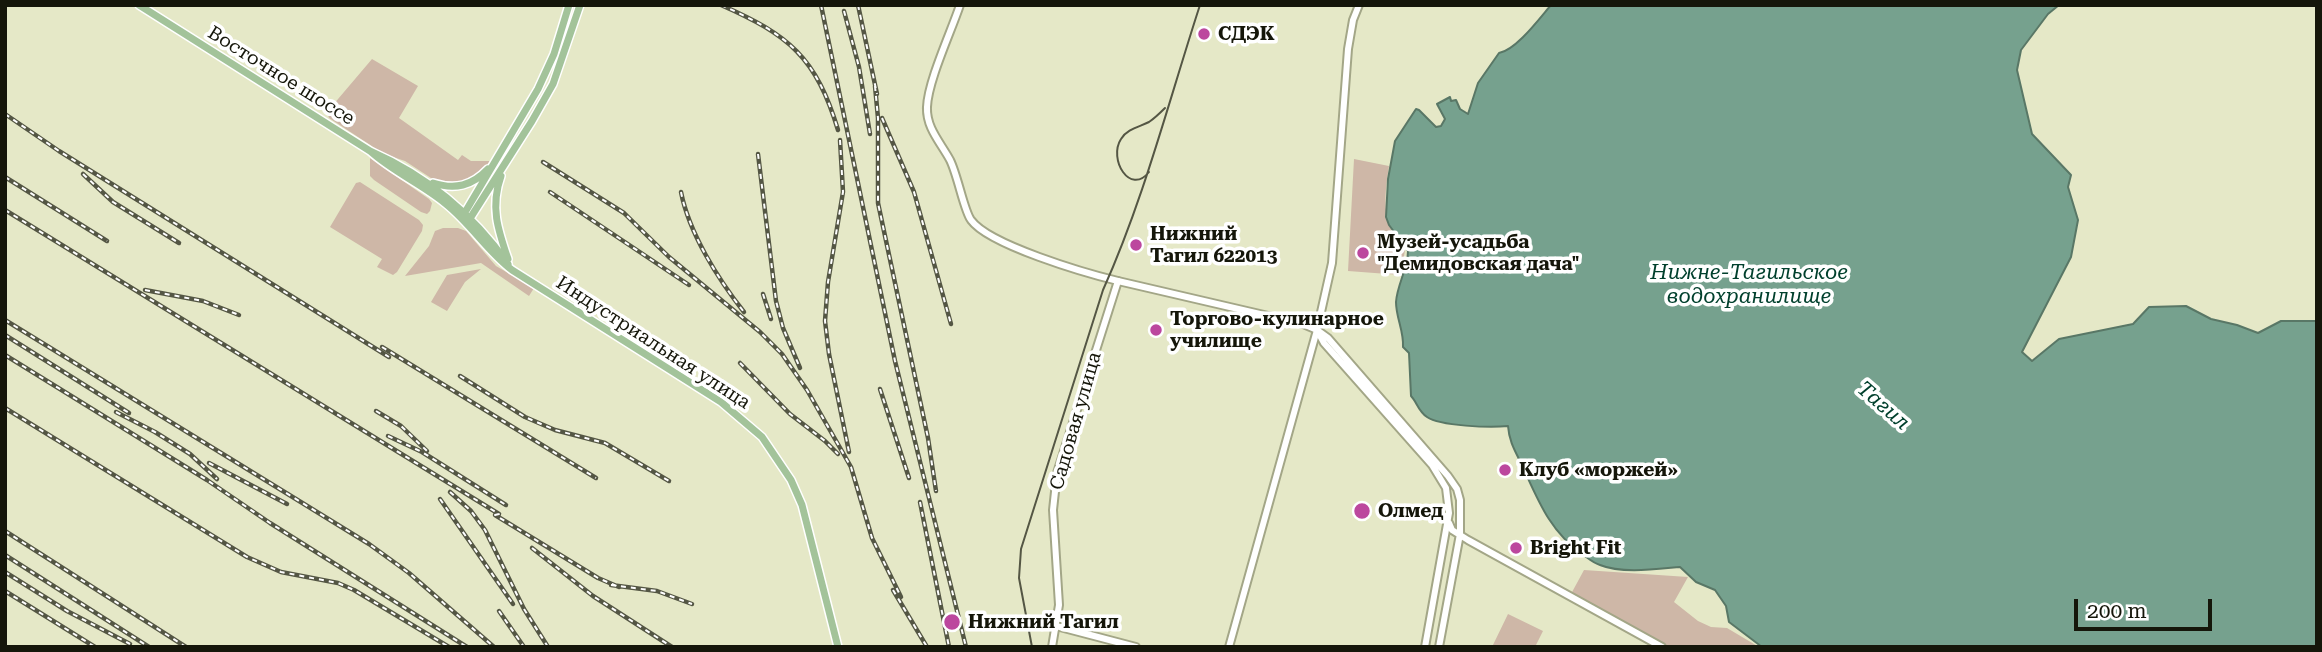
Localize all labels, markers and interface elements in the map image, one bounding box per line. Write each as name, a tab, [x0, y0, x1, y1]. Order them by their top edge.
street label: Восточное шоссе	[203, 22, 359, 130]
place label: СДЭК	[1218, 23, 1275, 45]
marker: СДЭК	[1196, 26, 1212, 42]
place label: Нижний Тагил 622013	[1150, 223, 1277, 267]
place label: Музей-усадьба "Демидовская дача"	[1377, 231, 1580, 275]
marker: Нижний Тагил 622013	[1128, 237, 1144, 253]
marker: Музей-усадьба "Демидовская дача"	[1355, 245, 1371, 261]
water label: Нижне-Тагильское водохранилище	[1650, 260, 1848, 310]
street label: Индустриальная улица	[552, 272, 754, 414]
place label: Торгово-кулинарное училище	[1170, 308, 1384, 352]
marker: Торгово-кулинарное училище	[1148, 322, 1164, 338]
street label: Садовая улица	[1045, 349, 1107, 493]
water label: Тагил	[1852, 376, 1914, 436]
place label: Клуб «моржей»	[1519, 459, 1678, 481]
marker: Клуб «моржей»	[1497, 462, 1513, 478]
place label: Олмед	[1378, 500, 1443, 522]
marker: Олмед	[1352, 501, 1372, 521]
place label: Bright Fit	[1530, 537, 1621, 559]
marker: Bright Fit	[1508, 540, 1524, 556]
scale bar	[2077, 586, 2215, 630]
text: 200 m	[2087, 599, 2147, 623]
place label: Нижний Тагил	[968, 611, 1119, 633]
marker: Нижний Тагил	[942, 612, 962, 632]

